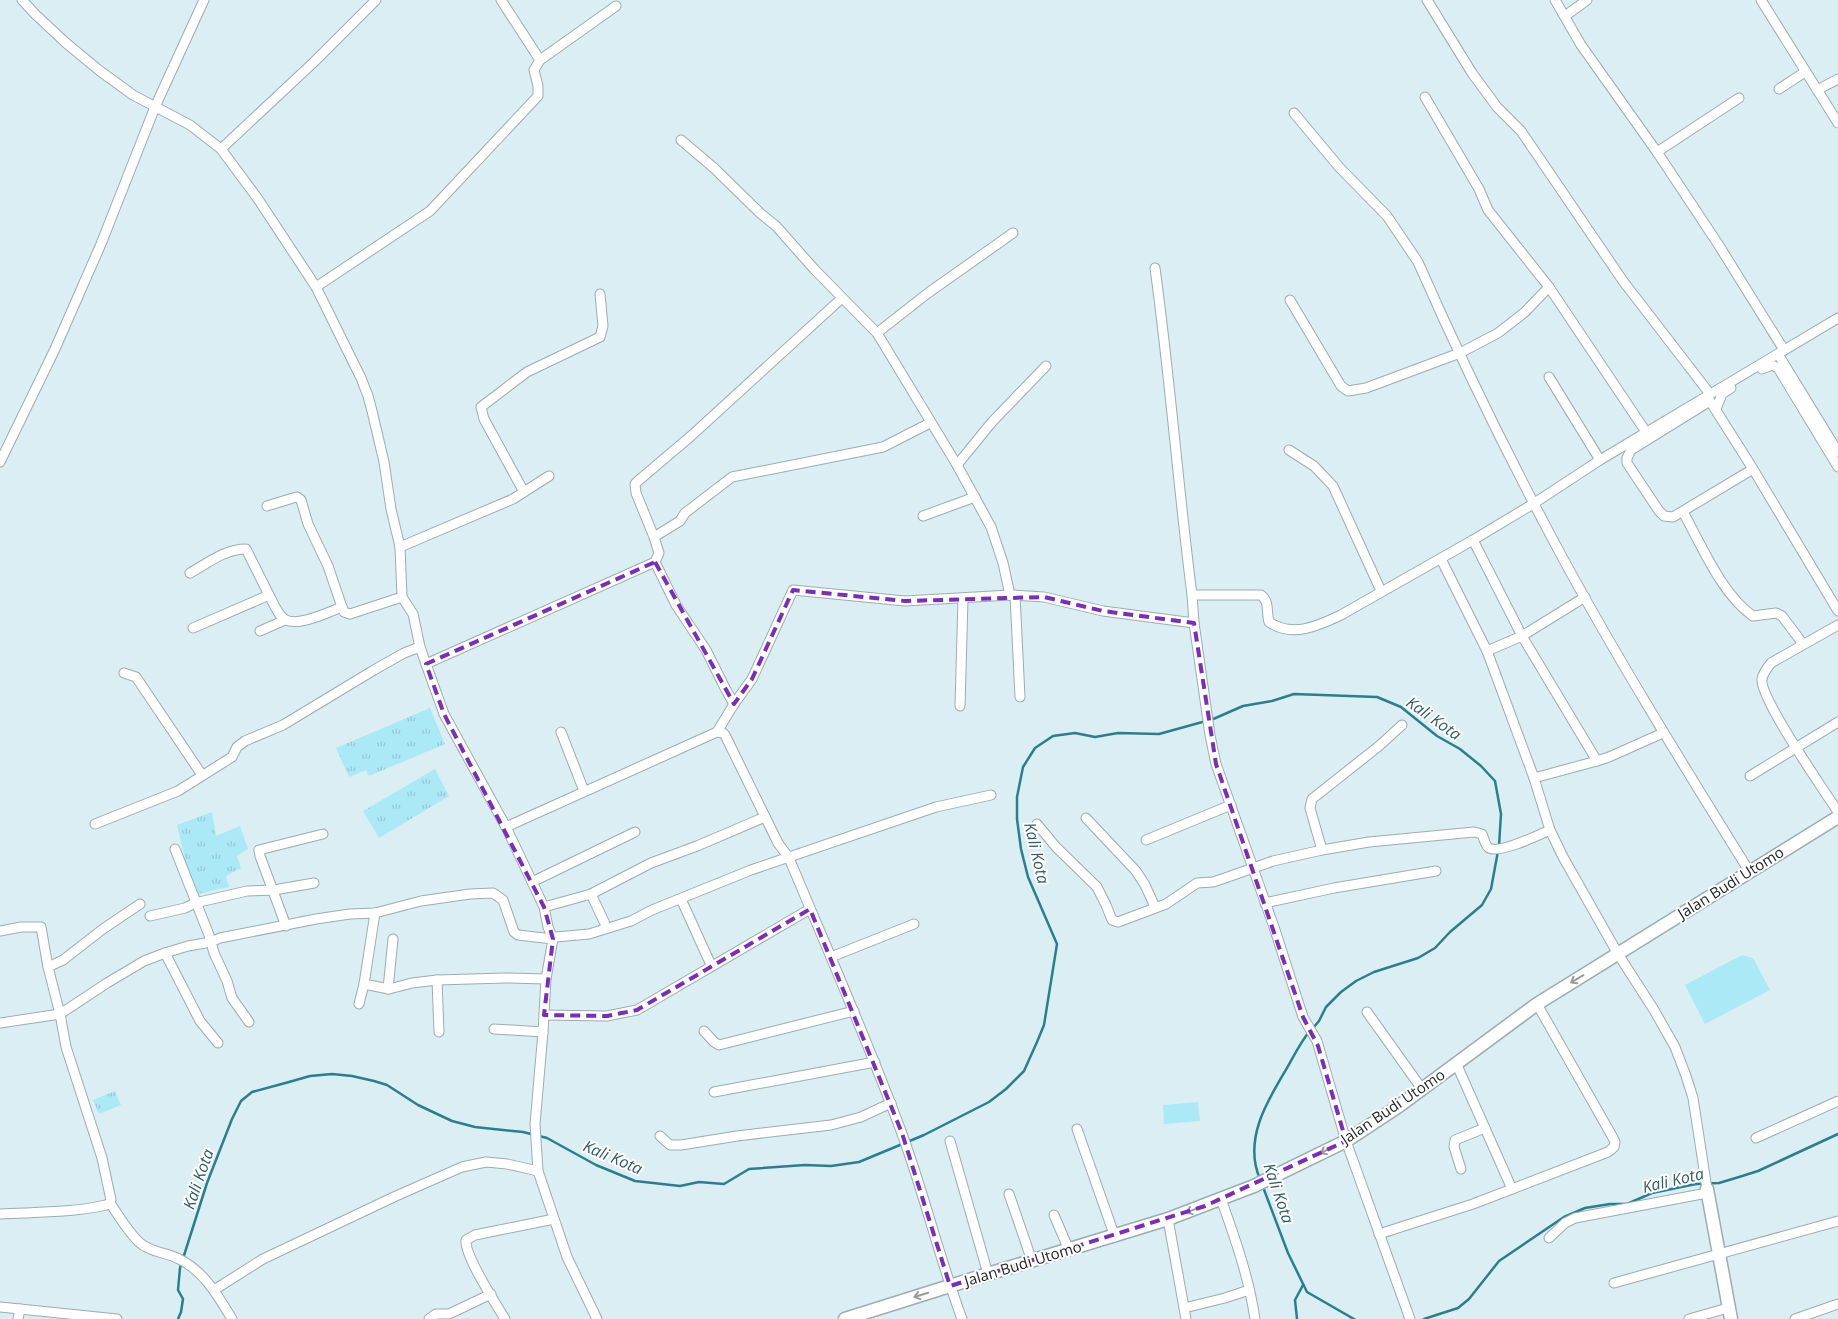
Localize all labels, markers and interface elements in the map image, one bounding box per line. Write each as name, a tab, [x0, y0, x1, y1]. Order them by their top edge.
water label: Kali Kota	[1402, 691, 1466, 745]
water label: Kali Kota	[1019, 820, 1055, 886]
street label: Jalan Budi Utomo	[1672, 841, 1787, 924]
one-way arrow	[1570, 974, 1584, 984]
street label: Jalan Budi Utomo	[1335, 1064, 1448, 1150]
water label: Kali Kota	[580, 1135, 646, 1179]
one-way arrow	[1320, 1145, 1335, 1155]
water label: Kali Kota	[177, 1146, 219, 1212]
water label: Kali Kota	[1258, 1160, 1300, 1226]
water label: Kali Kota	[1640, 1162, 1706, 1198]
one-way arrow	[1186, 1206, 1201, 1215]
street label: Jalan Budi Utomo	[960, 1236, 1084, 1291]
one-way arrow	[913, 1291, 929, 1301]

